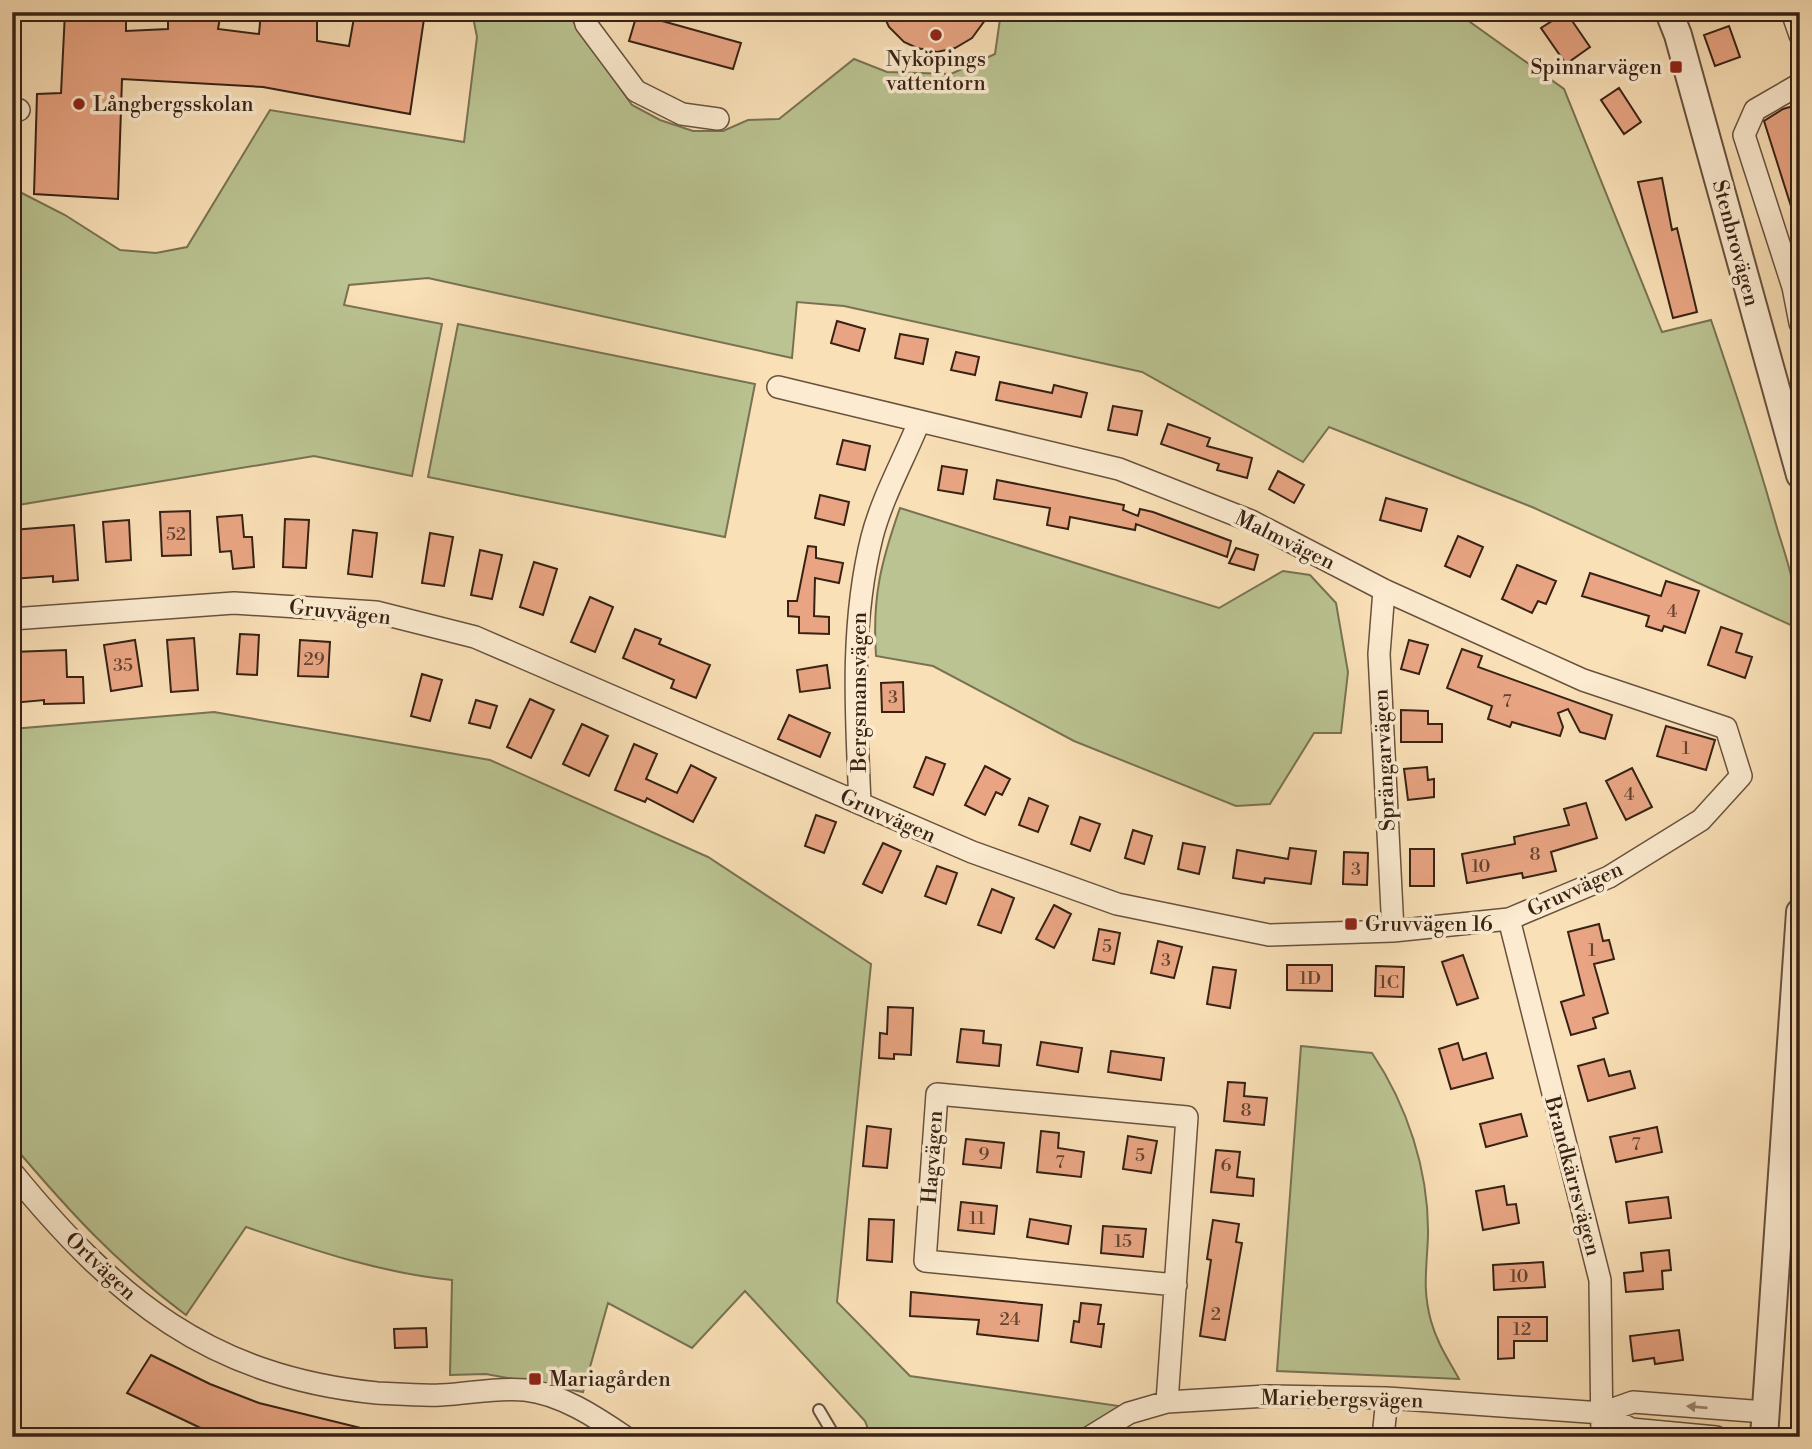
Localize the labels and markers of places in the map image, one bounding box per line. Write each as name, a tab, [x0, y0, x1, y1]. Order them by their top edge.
marker: Nyköpings vattentorn	[928, 27, 944, 43]
place label: Nyköpings vattentorn	[885, 47, 986, 97]
place label: Spinnarvägen	[1531, 55, 1662, 81]
marker: Spinnarvägen	[1668, 59, 1684, 75]
place label: Långbergsskolan	[93, 92, 254, 118]
marker: Långbergsskolan	[71, 96, 87, 112]
place label: Gruvvägen 16	[1365, 912, 1493, 938]
marker: Gruvvägen 16	[1343, 916, 1359, 932]
place label: Mariagården	[549, 1367, 671, 1393]
marker: Mariagården	[527, 1371, 543, 1387]

